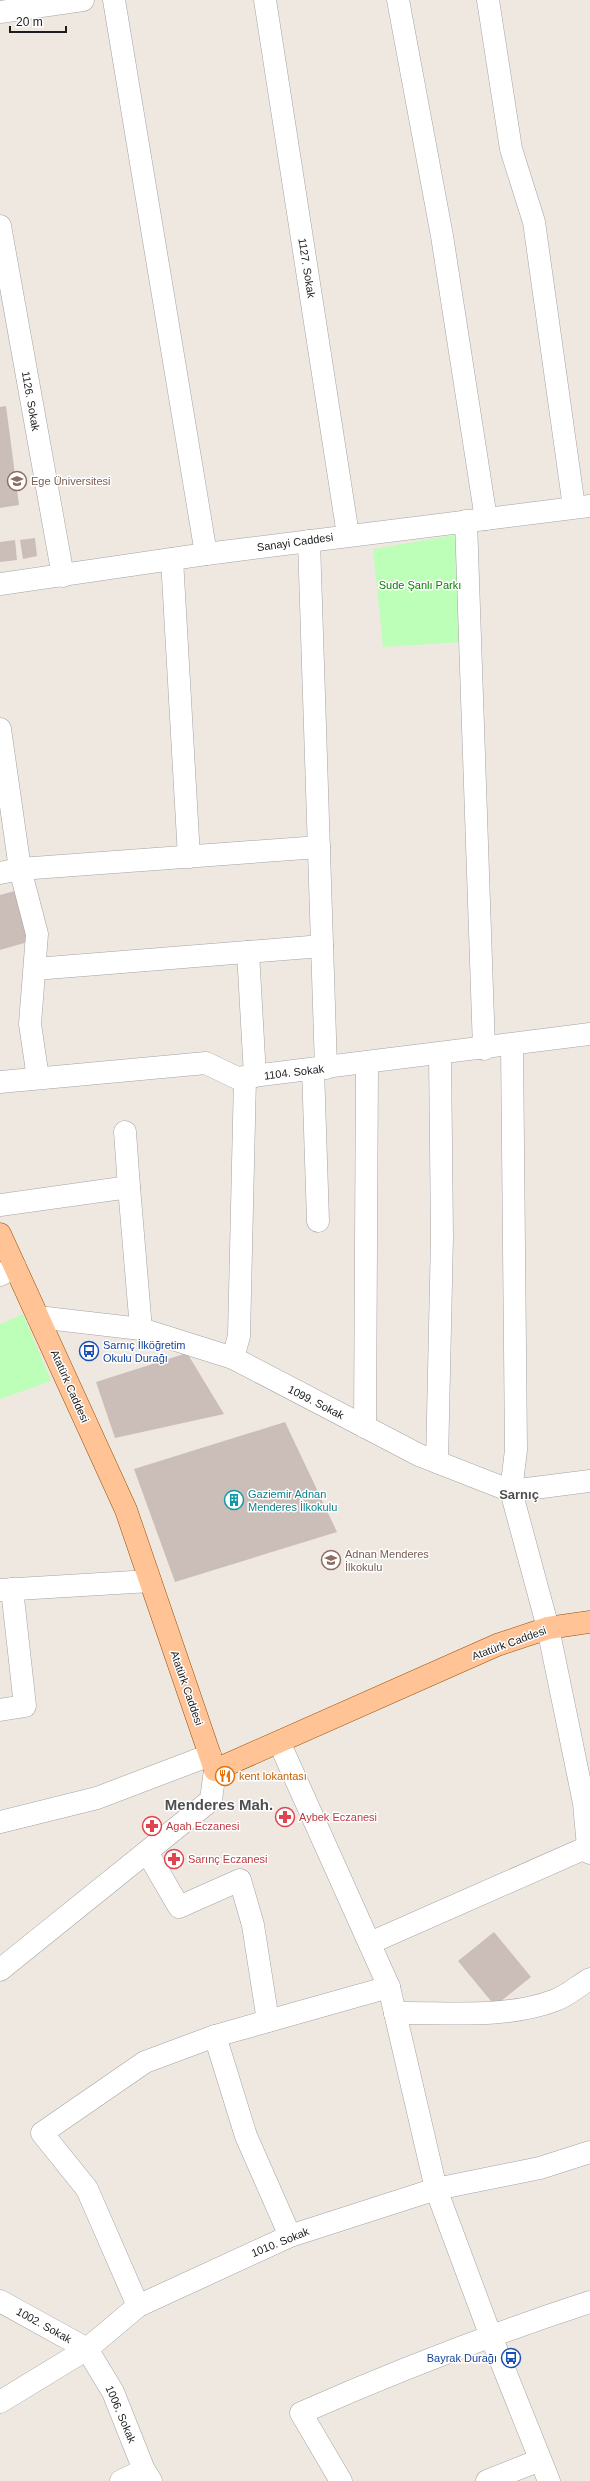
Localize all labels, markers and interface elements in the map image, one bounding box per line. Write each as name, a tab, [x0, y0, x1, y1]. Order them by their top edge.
scale bar	[10, 8, 66, 34]
text: 20 m	[16, 15, 43, 29]
street label: 1127. Sokak	[296, 237, 318, 299]
street label: 1126. Sokak	[20, 370, 42, 432]
school or university icon: Ege Üniversitesi	[6, 470, 28, 492]
place label: Ege Üniversitesi	[31, 475, 110, 487]
street label: Sanayi Caddesi	[256, 531, 334, 553]
park label: Sude Şanlı Parkı	[379, 579, 461, 591]
street label: 1104. Sokak	[263, 1062, 325, 1082]
place label: Sarnıç İlköğretim Okulu Durağı	[103, 1339, 186, 1364]
bus stop icon: Sarnıç İlköğretim Okulu Durağı	[78, 1340, 100, 1362]
street label: Atatürk Caddesi	[49, 1348, 91, 1424]
street label: 1099. Sokak	[286, 1383, 346, 1421]
district label: Sarnıç	[499, 1487, 539, 1502]
place label: Gaziemir Adnan Menderes İlkokulu	[248, 1488, 337, 1513]
building icon: Gaziemir Adnan Menderes İlkokulu	[223, 1489, 245, 1511]
place label: Adnan Menderes İlkokulu	[345, 1548, 429, 1573]
school or university icon: Adnan Menderes İlkokulu	[320, 1549, 342, 1571]
street label: Atatürk Caddesi	[470, 1624, 548, 1662]
street label: Atatürk Caddesi	[169, 1649, 205, 1727]
restaurant icon: kent lokantası	[214, 1765, 236, 1787]
place label: kent lokantası	[239, 1770, 307, 1782]
district label: Menderes Mah.	[165, 1796, 273, 1813]
pharmacy icon: Aybek Eczanesi	[274, 1806, 296, 1828]
place label: Aybek Eczanesi	[299, 1811, 377, 1823]
pharmacy icon: Agah Eczanesi	[141, 1815, 163, 1837]
place label: Agah Eczanesi	[166, 1820, 239, 1832]
pharmacy icon: Sarınç Eczanesi	[163, 1848, 185, 1870]
place label: Sarınç Eczanesi	[188, 1853, 267, 1865]
street label: 1010. Sokak	[249, 2225, 311, 2259]
street label: 1002. Sokak	[14, 2305, 74, 2345]
bus stop icon: Bayrak Durağı	[500, 2347, 522, 2369]
place label: Bayrak Durağı	[427, 2352, 497, 2364]
street label: 1006. Sokak	[104, 2384, 139, 2445]

